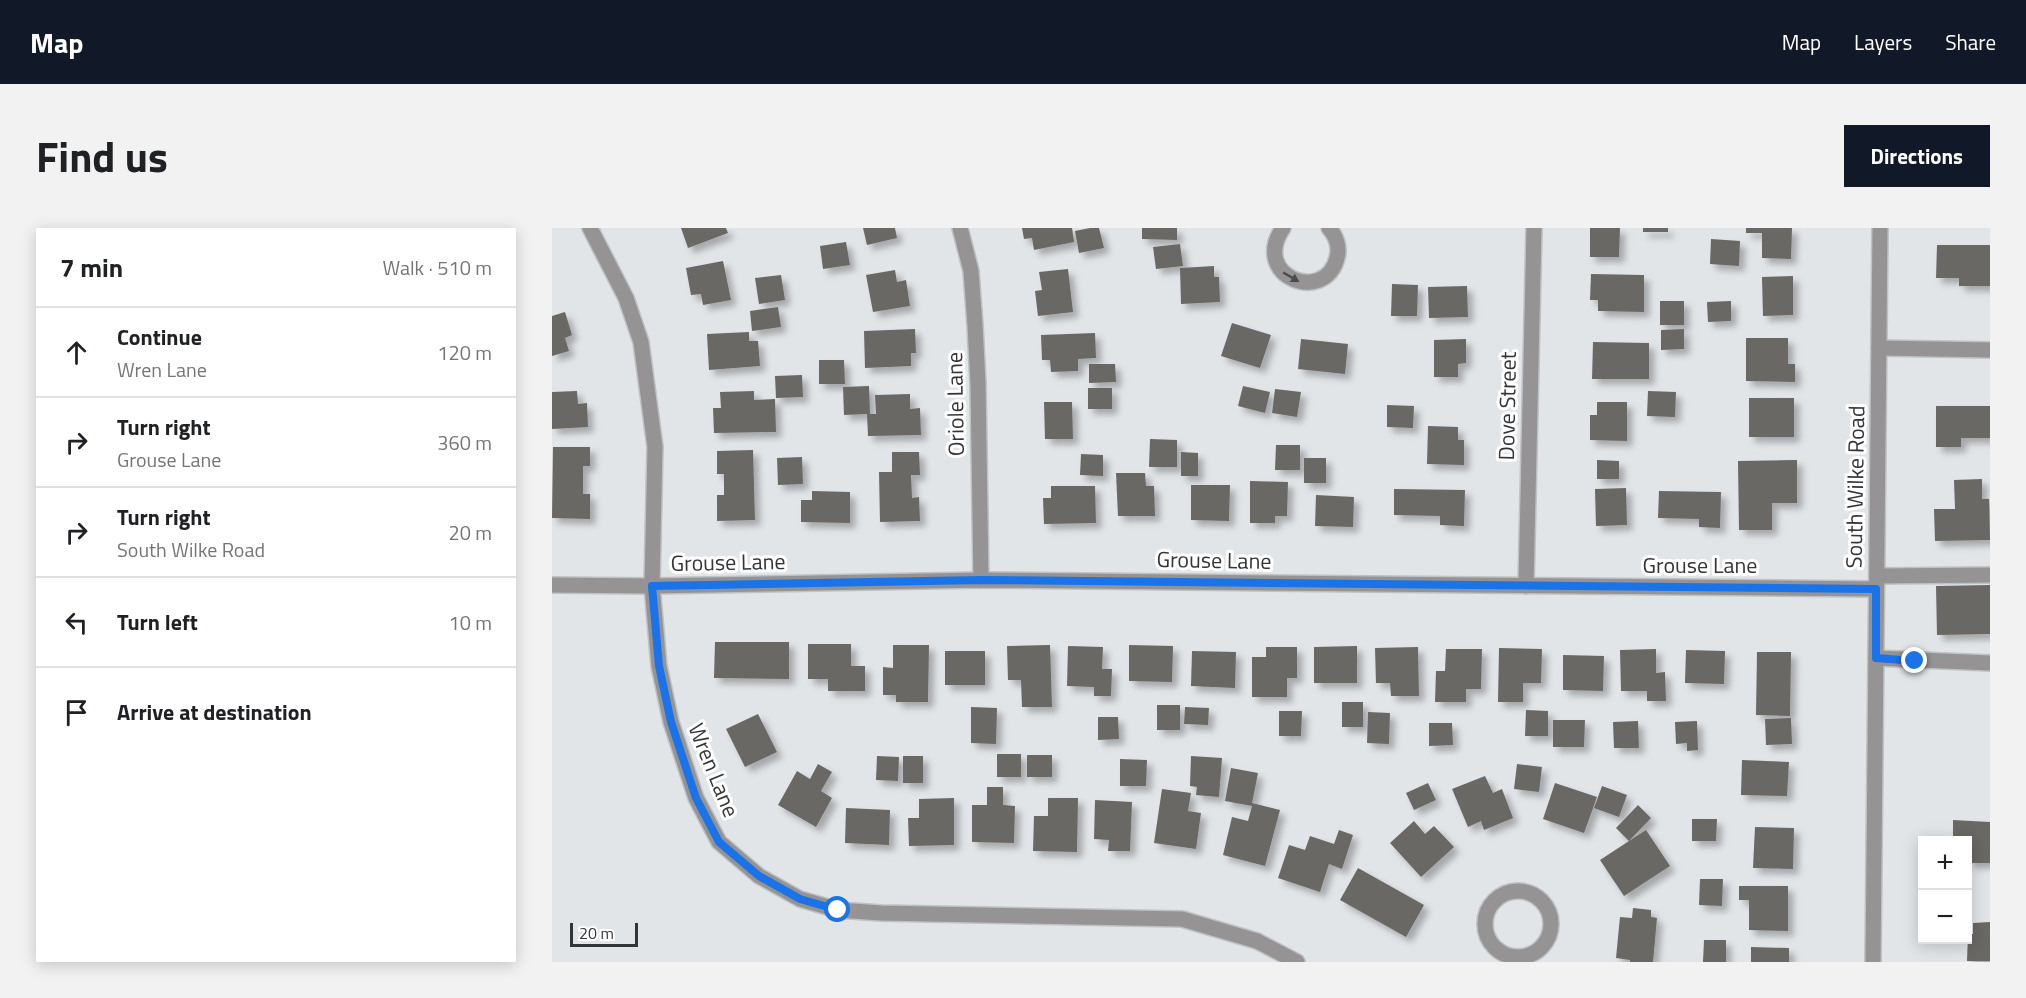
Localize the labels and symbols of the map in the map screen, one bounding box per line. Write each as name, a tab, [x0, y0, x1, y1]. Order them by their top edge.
one-way arrow	[1283, 272, 1300, 282]
street label: Dove Street	[1489, 351, 1525, 461]
street label: Oriole Lane	[937, 352, 973, 456]
street label: South Wilke Road	[1837, 405, 1873, 569]
street label: Grouse Lane	[1156, 542, 1272, 578]
street label: Grouse Lane	[670, 544, 786, 580]
street label: Grouse Lane	[1643, 548, 1757, 582]
route end	[1901, 647, 1927, 673]
street label: Wren Lane	[680, 718, 748, 822]
route start	[824, 896, 850, 922]
scale bar	[570, 920, 638, 948]

